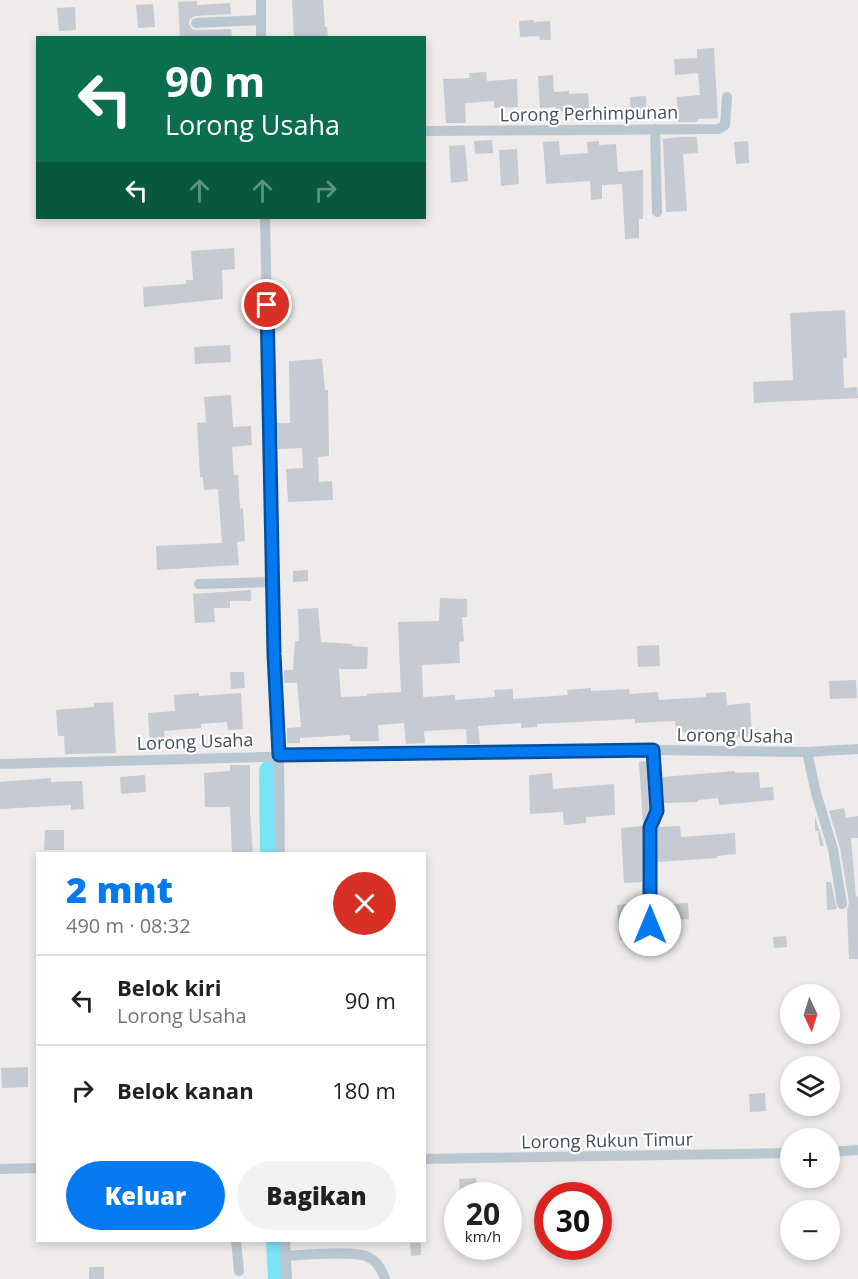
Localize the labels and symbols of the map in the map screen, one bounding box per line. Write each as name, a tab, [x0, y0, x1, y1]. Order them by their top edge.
street label: Lorong Perhimpunan	[500, 99, 678, 127]
pin	[241, 279, 292, 330]
street label: Lorong Usaha	[676, 722, 794, 748]
street label: Lorong Usaha	[136, 727, 254, 755]
position arrow	[618, 893, 682, 957]
north arrow	[780, 984, 840, 1044]
street label: Lorong Rukun Timur	[521, 1126, 694, 1153]
speed limit sign: 30	[534, 1182, 612, 1260]

